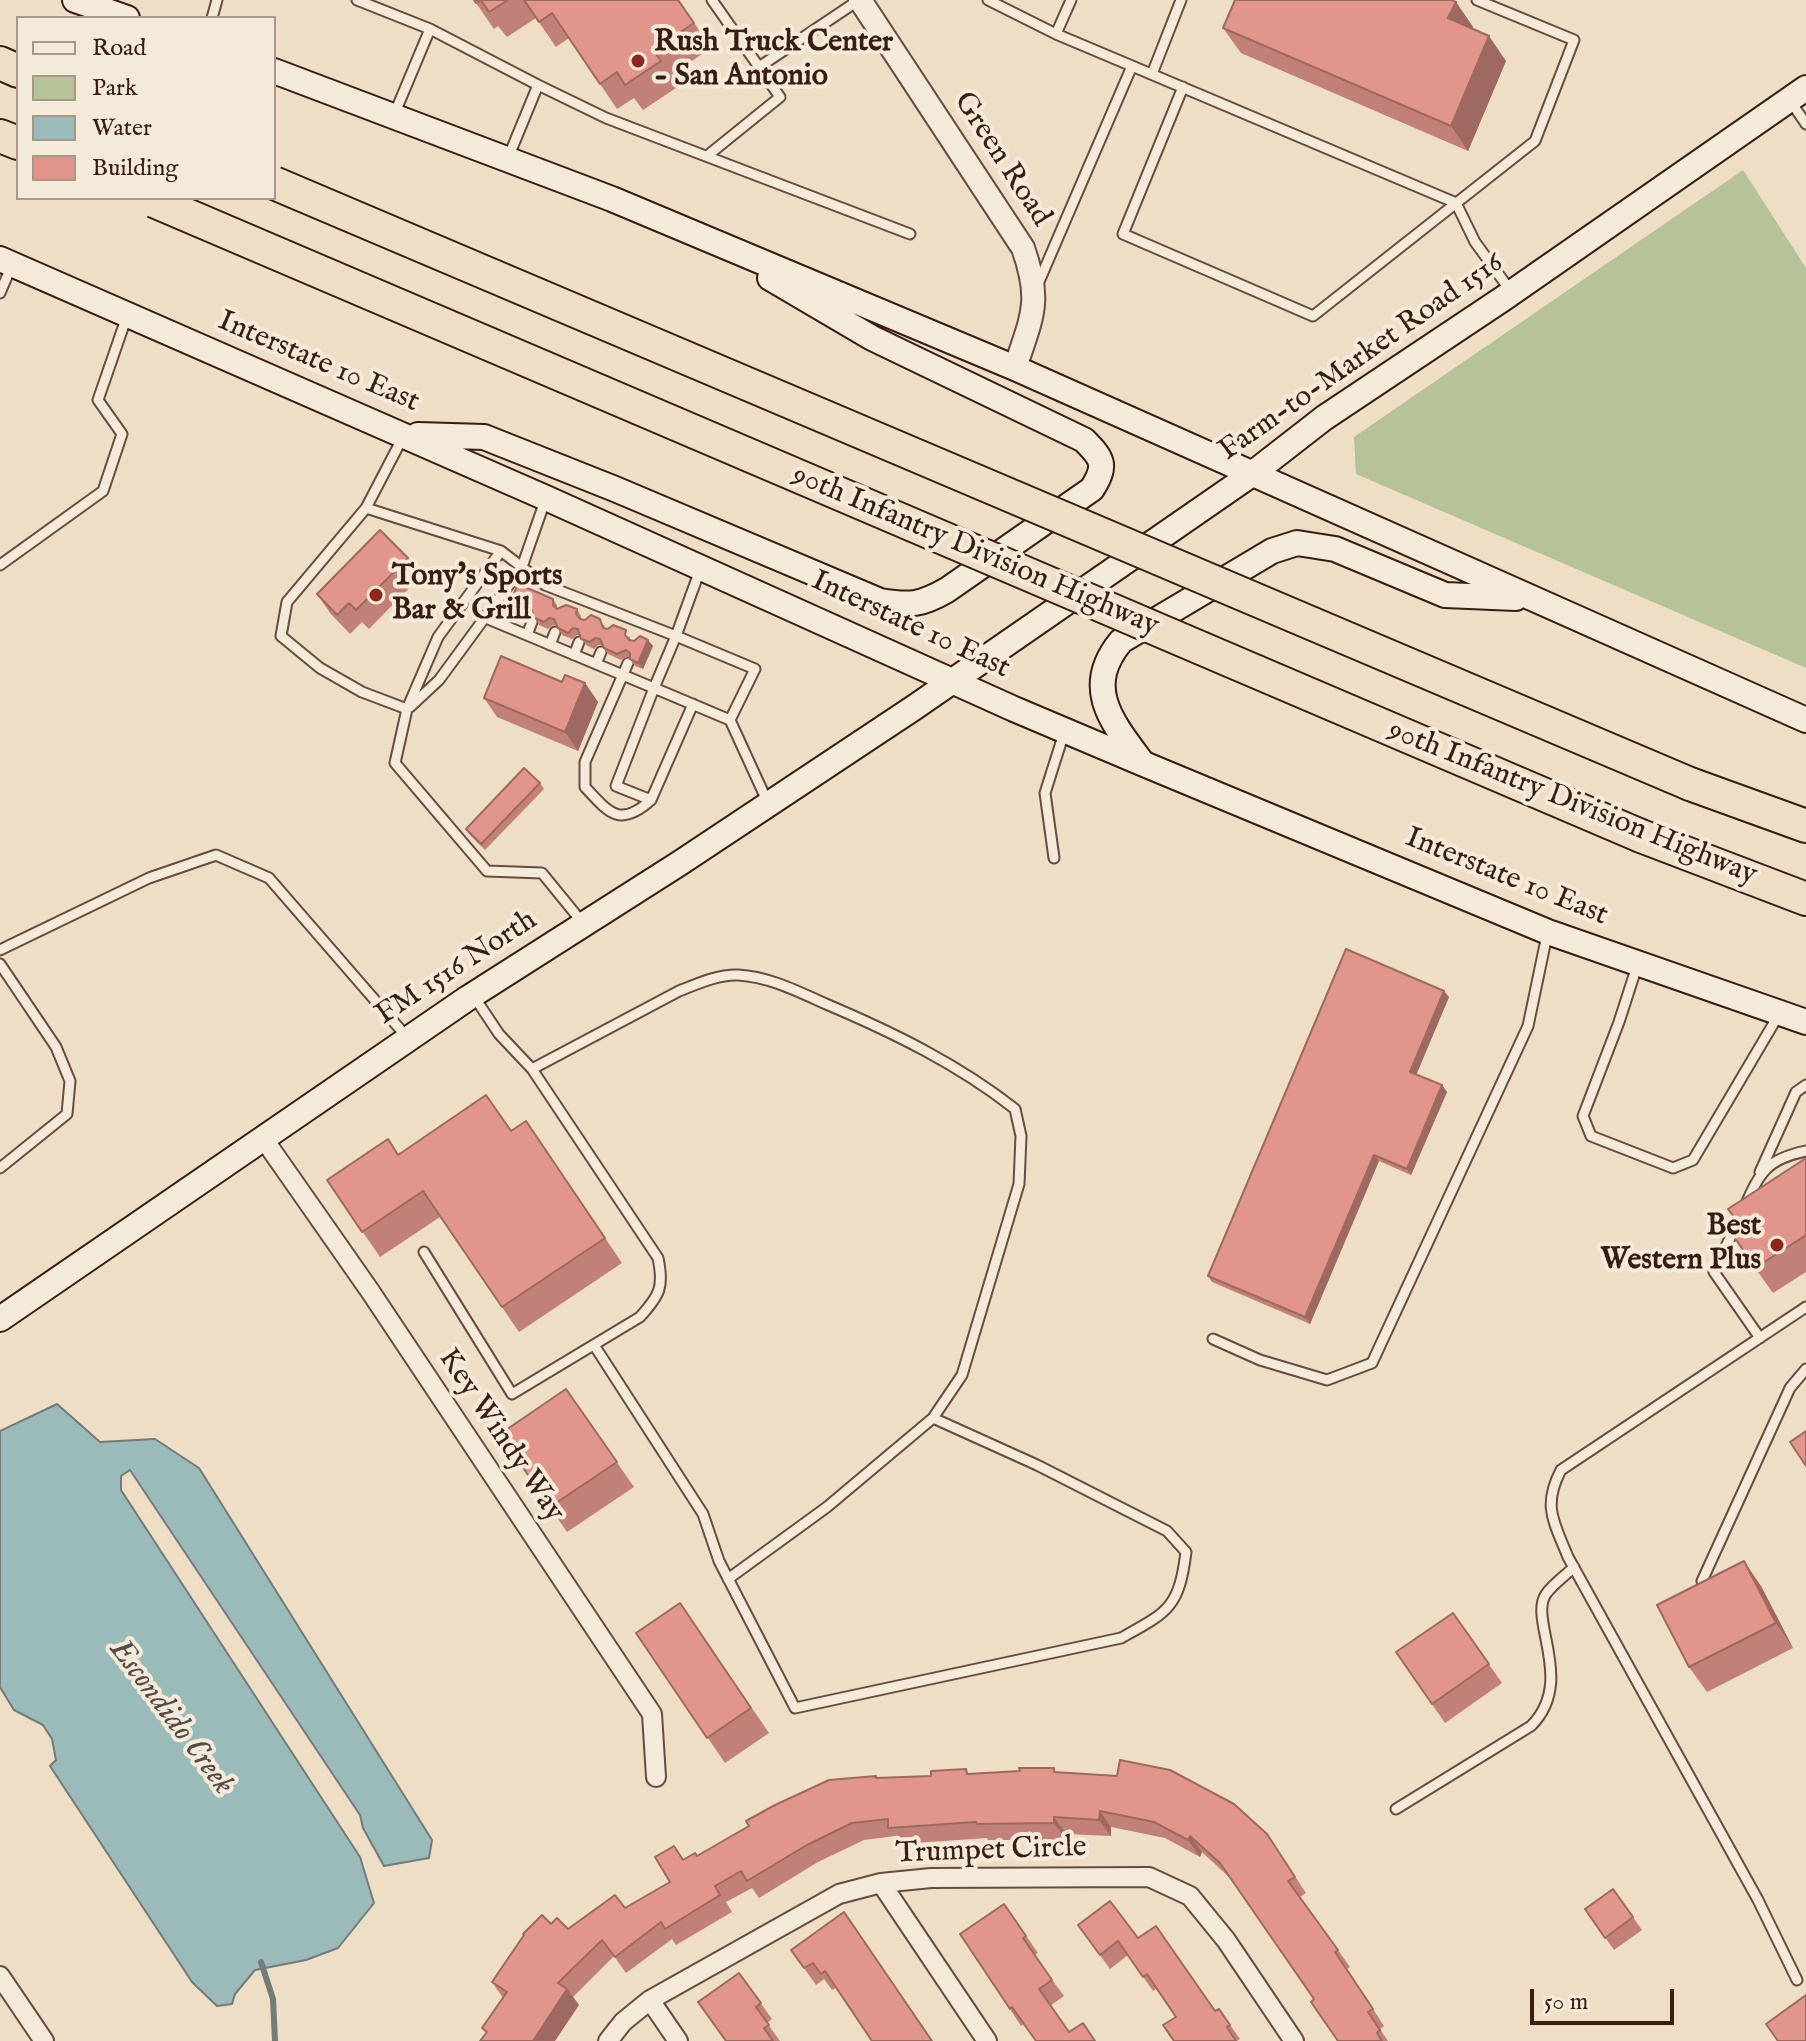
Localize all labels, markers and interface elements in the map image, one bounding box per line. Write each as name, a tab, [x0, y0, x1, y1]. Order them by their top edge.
legend	[16, 16, 276, 200]
place label: Rush Truck Center - San Antonio	[654, 26, 893, 96]
text: Road	[92, 33, 146, 64]
marker: Rush Truck Center - San Antonio	[629, 52, 647, 70]
text: Park	[92, 73, 138, 104]
street label: Green Road	[944, 86, 1058, 234]
text: Water	[92, 113, 152, 144]
text: Building	[92, 153, 178, 184]
street label: Farm-to-Market Road 1516	[1213, 246, 1511, 470]
street label: Interstate 10 East	[212, 304, 424, 422]
street label: 90th Infantry Division Highway	[786, 458, 1164, 646]
place label: Tony's Sports Bar & Grill	[392, 560, 562, 630]
street label: Interstate 10 East	[805, 564, 1015, 688]
marker: Tony's Sports Bar & Grill	[367, 586, 385, 604]
street label: 90th Infantry Division Highway	[1382, 713, 1762, 895]
street label: Interstate 10 East	[1399, 821, 1613, 935]
street label: FM 1516 North	[370, 904, 544, 1034]
place label: Best Western Plus	[1600, 1210, 1761, 1280]
marker: Best Western Plus	[1768, 1236, 1786, 1254]
street label: Key Windy Way	[429, 1343, 571, 1529]
water label: Escondido Creek	[99, 1633, 241, 1803]
street label: Trumpet Circle	[895, 1831, 1087, 1873]
scale bar	[1534, 1973, 1678, 2023]
text: 50 m	[1544, 1987, 1588, 2018]

